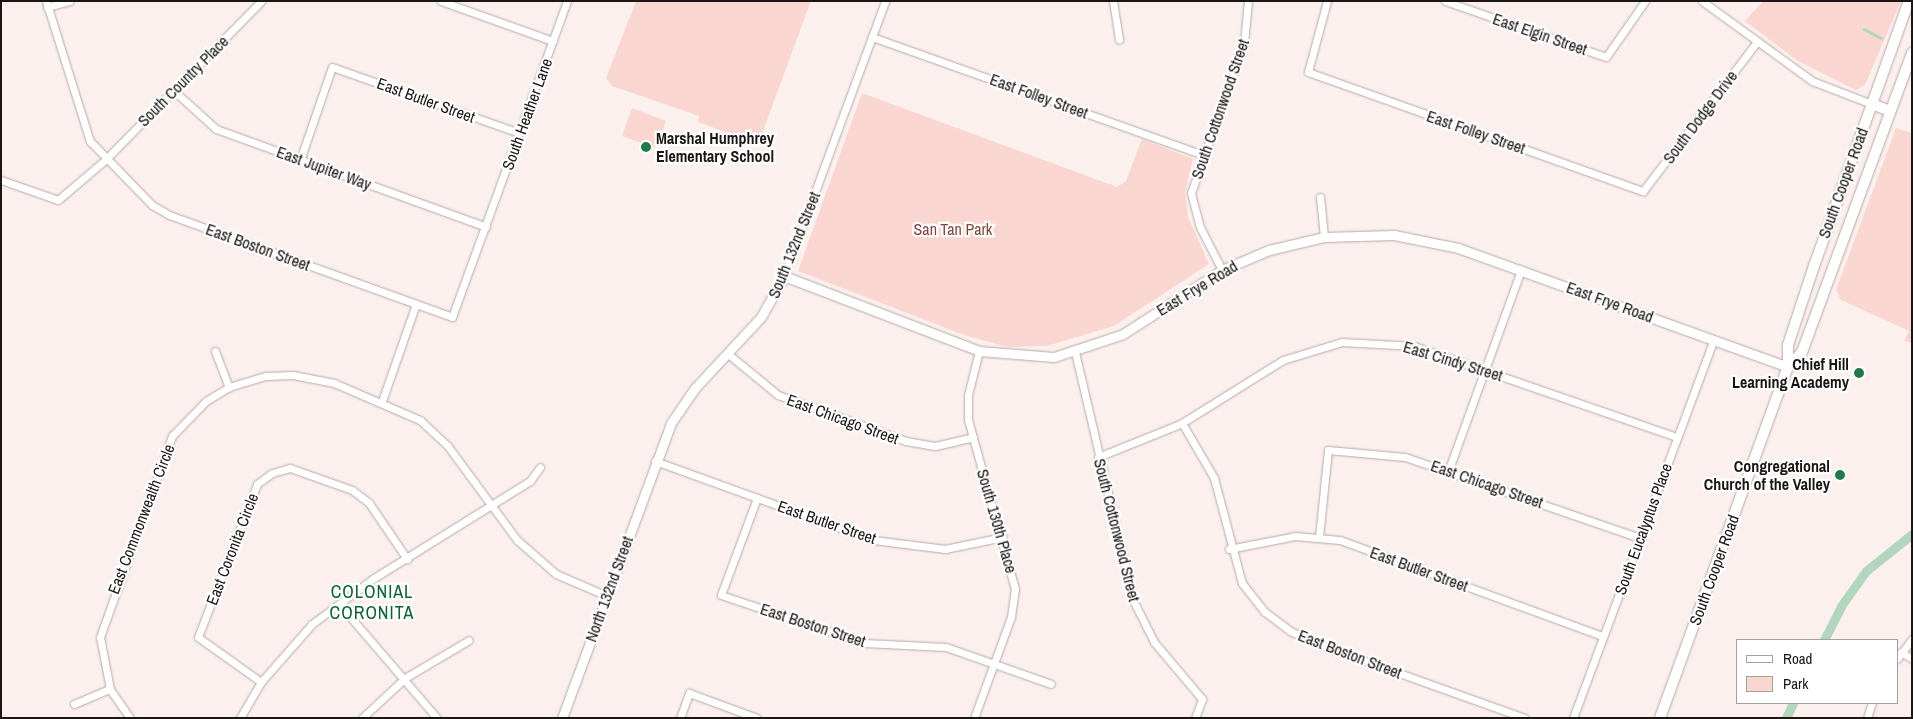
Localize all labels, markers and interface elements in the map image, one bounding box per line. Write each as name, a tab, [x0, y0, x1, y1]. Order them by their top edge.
street label: East Elgin Street	[1490, 9, 1590, 59]
street label: South Country Place	[134, 32, 232, 130]
street label: South Cottonwood Street	[1187, 37, 1253, 181]
street label: South Heather Lane	[498, 56, 556, 172]
street label: South Dodge Drive	[1659, 67, 1741, 167]
street label: East Folley Street	[987, 69, 1091, 123]
street label: East Butler Street	[374, 73, 478, 127]
street label: East Folley Street	[1424, 106, 1528, 158]
street label: South Cooper Road	[1814, 125, 1872, 241]
place label: Marshal Humphrey Elementary School	[656, 128, 774, 166]
marker: Marshal Humphrey Elementary School	[640, 141, 652, 153]
street label: East Jupiter Way	[274, 142, 374, 194]
street label: South 132nd Street	[764, 189, 824, 301]
street label: East Boston Street	[203, 219, 313, 275]
park label: San Tan Park	[913, 219, 993, 239]
street label: East Frye Road	[1153, 256, 1241, 320]
street label: East Frye Road	[1564, 277, 1656, 327]
street label: East Cindy Street	[1401, 337, 1505, 385]
place label: Chief Hill Learning Academy	[1732, 354, 1849, 392]
marker: Chief Hill Learning Academy	[1853, 367, 1865, 379]
street label: East Chicago Street	[785, 390, 901, 448]
street label: East Commonwealth Circle	[104, 441, 178, 597]
street label: East Chicago Street	[1428, 456, 1546, 512]
place label: Congregational Church of the Valley	[1704, 456, 1830, 494]
street label: South Cottonwood Street	[1090, 457, 1144, 603]
street label: South Eucalyptus Place	[1610, 461, 1676, 597]
street label: South 130th Place	[973, 467, 1021, 575]
marker: Congregational Church of the Valley	[1834, 469, 1846, 481]
street label: East Coronita Circle	[202, 490, 262, 608]
street label: East Butler Street	[775, 496, 879, 548]
street label: South Cooper Road	[1685, 512, 1743, 628]
street label: North 132nd Street	[581, 534, 637, 644]
street label: East Butler Street	[1367, 542, 1471, 596]
district label: COLONIAL CORONITA	[329, 582, 415, 624]
street label: East Boston Street	[758, 599, 868, 651]
street label: East Boston Street	[1295, 625, 1405, 683]
legend	[1736, 639, 1898, 704]
text: Road	[1783, 648, 1812, 669]
text: Park	[1783, 673, 1808, 694]

